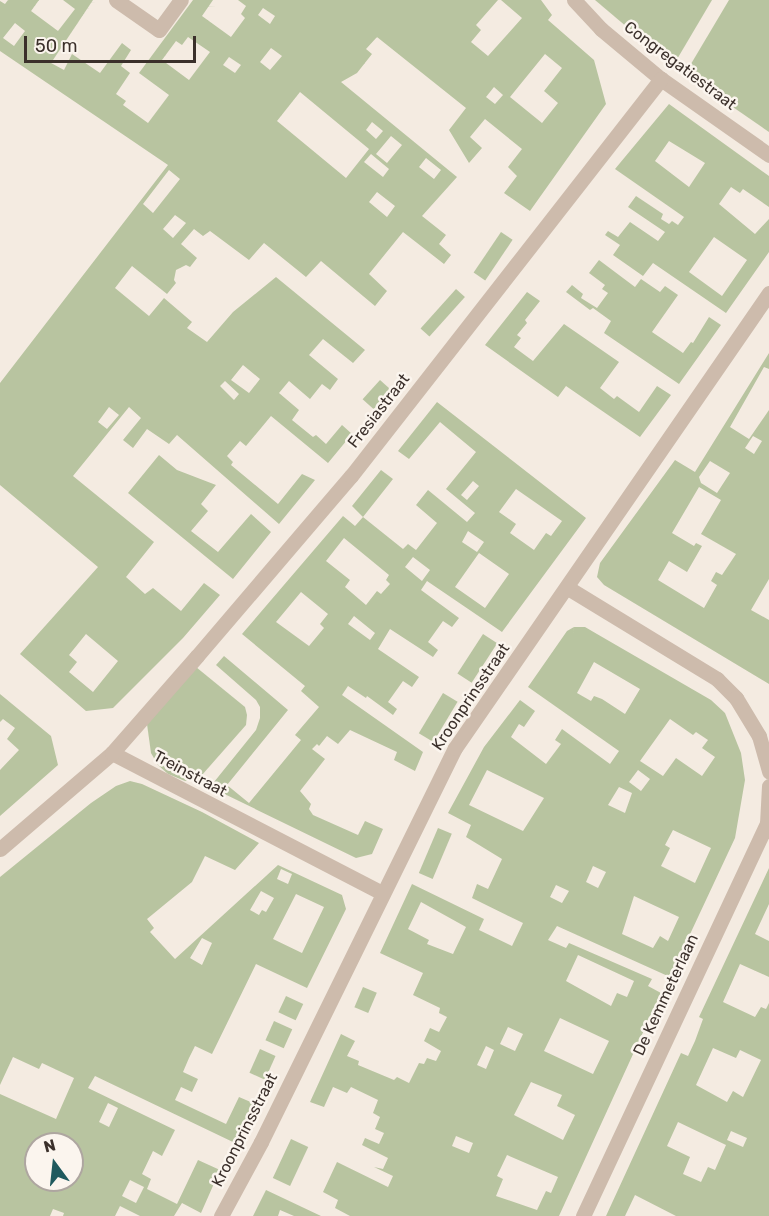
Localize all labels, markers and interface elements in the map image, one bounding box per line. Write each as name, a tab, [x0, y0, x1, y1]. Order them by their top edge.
street label: Congregatiestraat	[620, 18, 740, 114]
scale bar	[27, 24, 200, 62]
text: 50 m	[35, 35, 78, 57]
street label: Fresiastraat	[344, 370, 414, 452]
street label: Kroonprinsstraat	[428, 640, 514, 754]
street label: Treinstraat	[150, 747, 230, 801]
street label: De Kemmeterlaan	[629, 931, 703, 1059]
street label: Kroonprinsstraat	[208, 1070, 282, 1190]
north arrow	[24, 1132, 84, 1192]
text: N	[42, 1135, 58, 1157]

